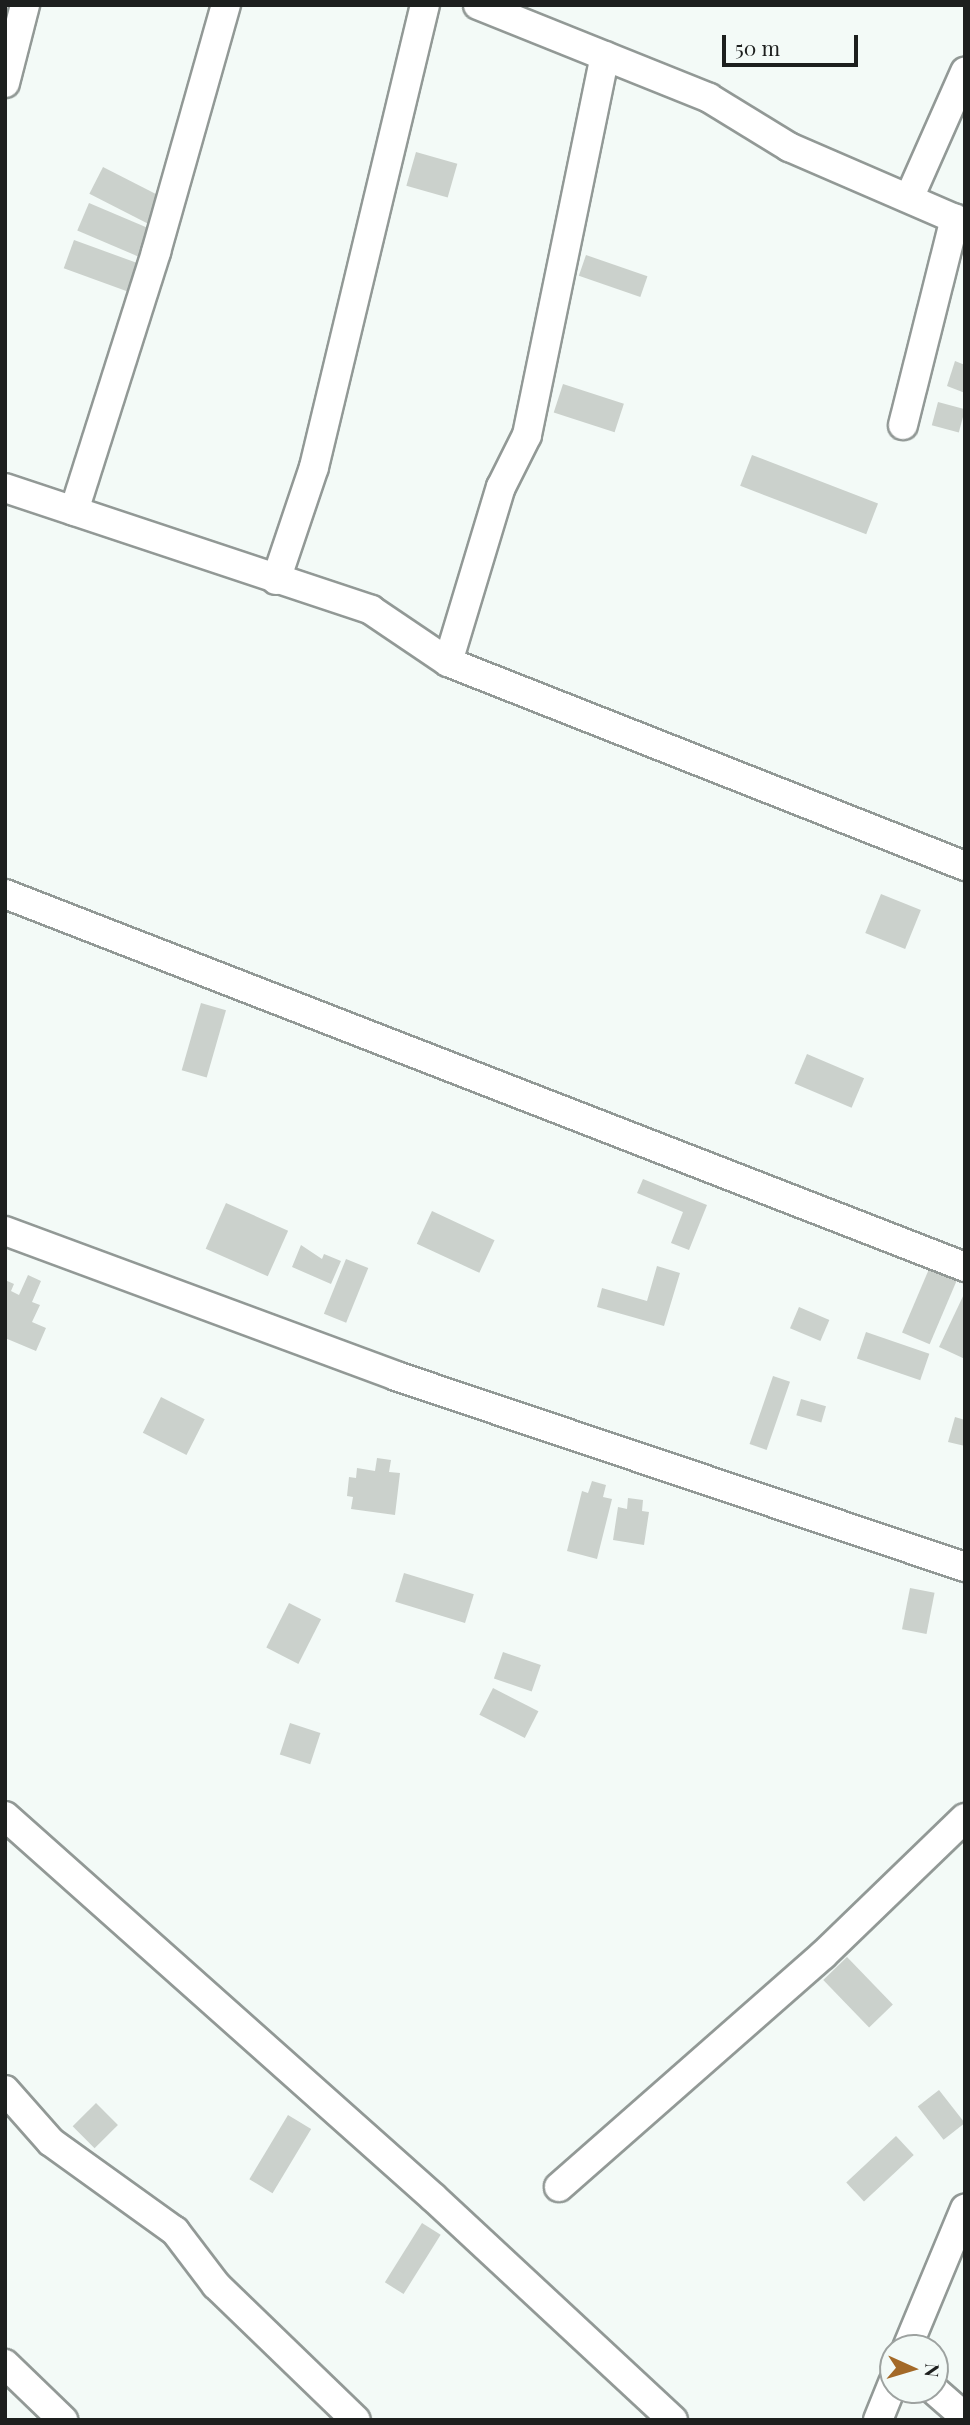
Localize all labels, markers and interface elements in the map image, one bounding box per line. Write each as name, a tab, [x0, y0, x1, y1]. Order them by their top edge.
scale bar	[725, 21, 862, 65]
text: 50 m	[735, 33, 780, 61]
north arrow	[879, 2334, 949, 2404]
text: N	[920, 2363, 946, 2378]

